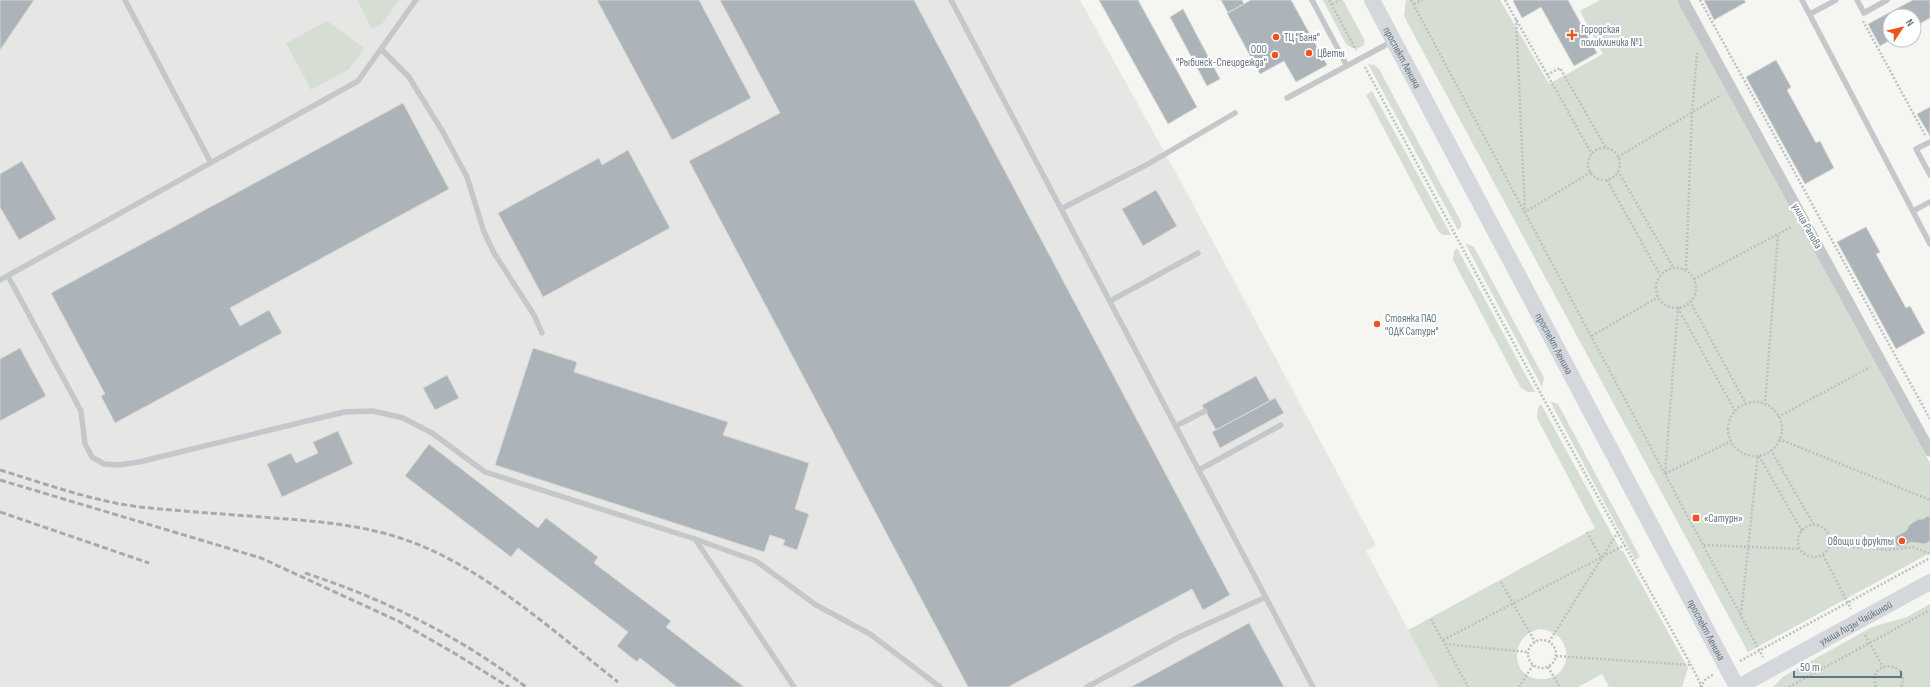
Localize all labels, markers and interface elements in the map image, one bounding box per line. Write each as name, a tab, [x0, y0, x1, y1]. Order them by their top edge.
north arrow	[1882, 8, 1922, 48]
text: N	[1903, 16, 1917, 29]
place label: Городская поликлиника №1	[1581, 23, 1643, 49]
street label: проспект Ленина	[1381, 24, 1424, 90]
marker: Городская поликлиника №1	[1566, 29, 1578, 41]
place label: ТЦ "Баня"	[1284, 31, 1320, 44]
marker: ТЦ "Баня"	[1271, 32, 1281, 42]
place label: ООО "Рыбинск-Спецодежда"	[1176, 43, 1267, 69]
place label: Цветы	[1317, 47, 1345, 60]
marker: Цветы	[1304, 48, 1314, 58]
marker: ООО "Рыбинск-Спецодежда"	[1270, 50, 1280, 60]
street label: улица Рапова	[1789, 201, 1825, 251]
street label: проспект Ленина	[1533, 311, 1576, 376]
place label: Стоянка ПАО "ОДК Сатурн"	[1385, 312, 1439, 338]
marker: Стоянка ПАО "ОДК Сатурн"	[1372, 319, 1382, 329]
place label: «Сатурн»	[1704, 512, 1743, 525]
marker: «Сатурн»	[1691, 513, 1701, 523]
place label: Овощи и фрукты	[1828, 535, 1894, 548]
marker: Овощи и фрукты	[1897, 536, 1907, 546]
street label: проспект Ленина	[1685, 597, 1728, 663]
street label: улица Лизы Чайкиной	[1817, 597, 1895, 648]
scale bar	[1794, 653, 1901, 679]
text: 50 m	[1800, 660, 1820, 675]

